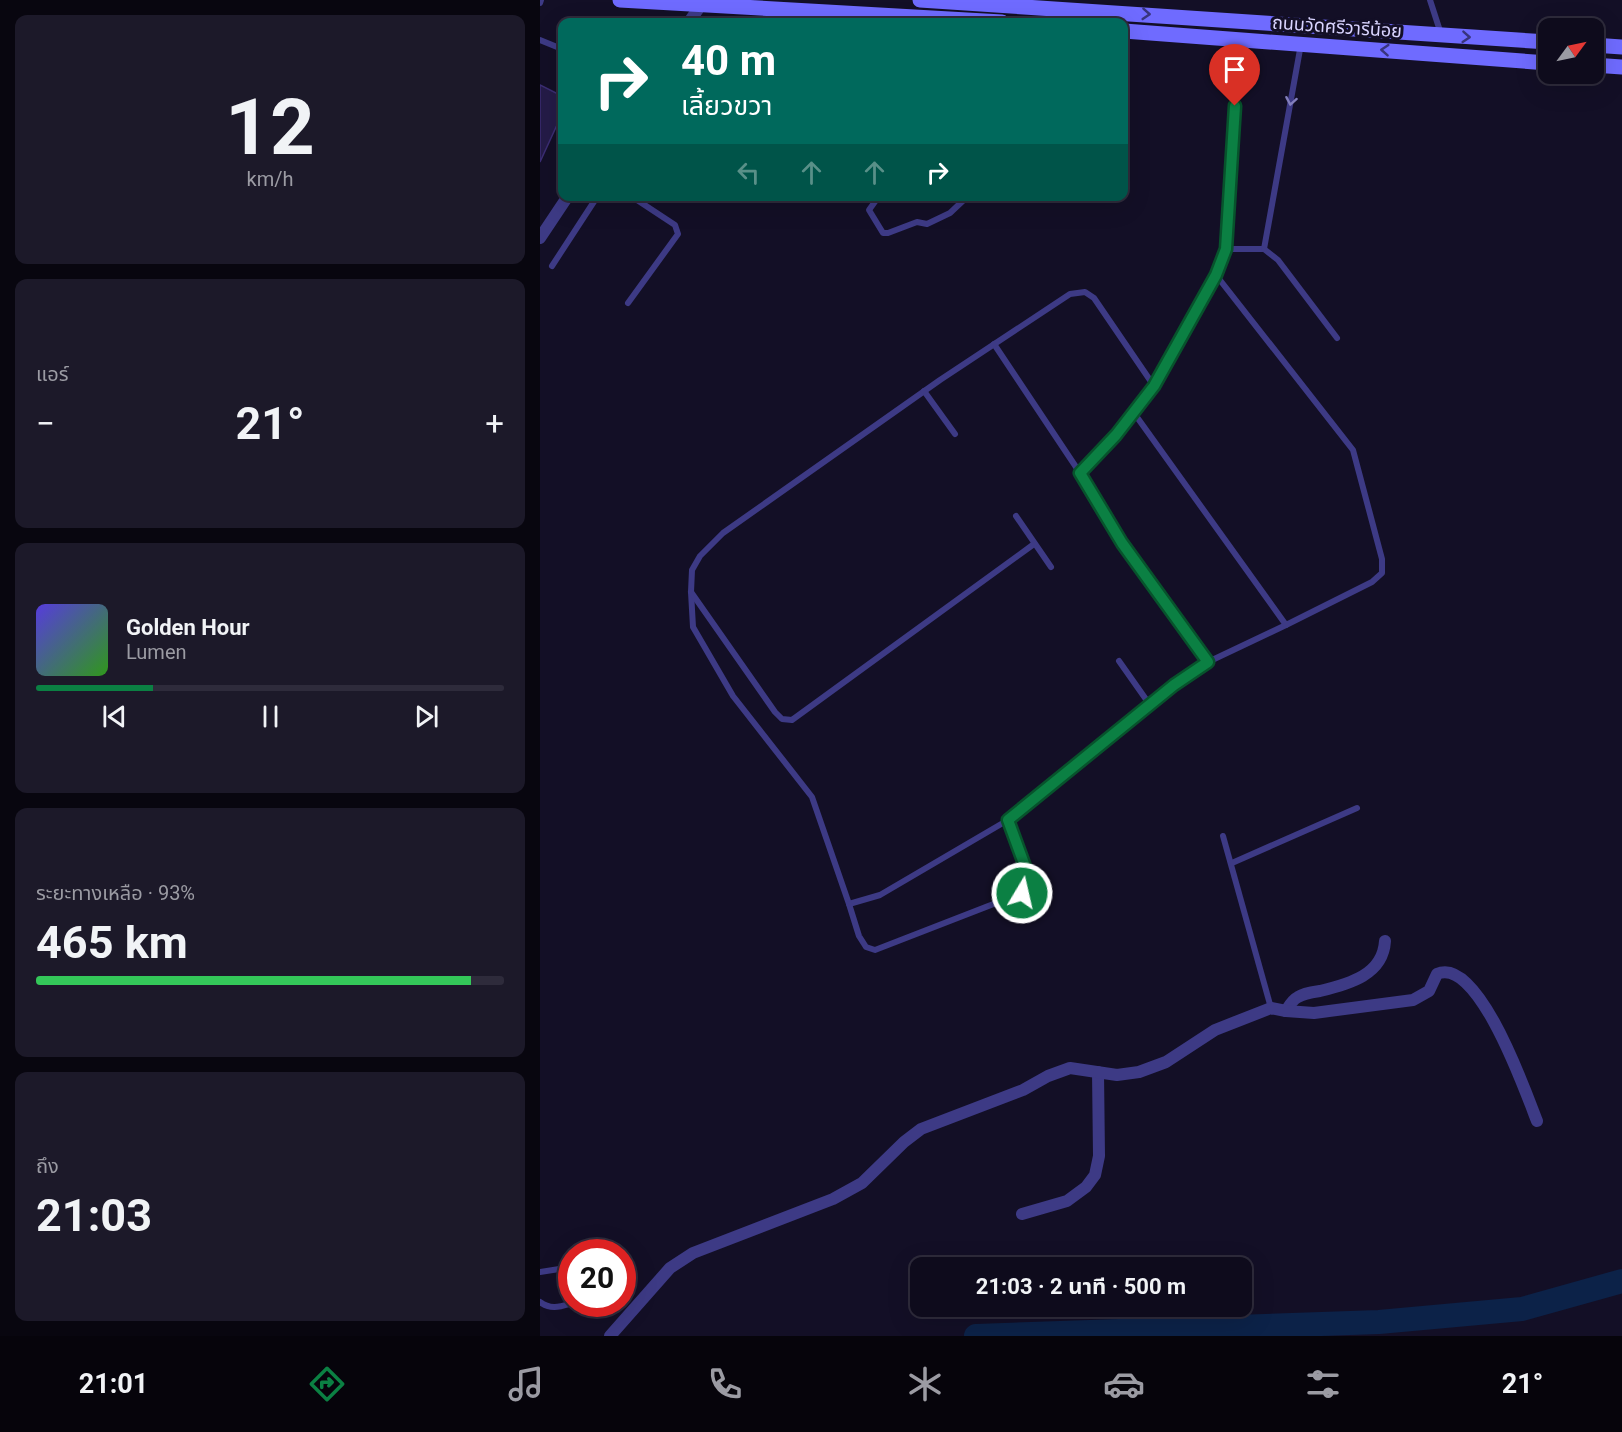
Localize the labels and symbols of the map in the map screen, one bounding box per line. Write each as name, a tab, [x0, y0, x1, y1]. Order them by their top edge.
one-way arrow	[1141, 8, 1150, 21]
street label: ถนนวัดศรีวารีน้อย	[1271, 11, 1403, 42]
north arrow	[1538, 18, 1604, 84]
one-way arrow	[1461, 30, 1470, 43]
pin	[1209, 44, 1260, 106]
one-way arrow	[1380, 44, 1390, 57]
one-way arrow	[1285, 96, 1298, 106]
position arrow	[990, 861, 1054, 925]
speed limit sign: 20	[558, 1239, 636, 1317]

